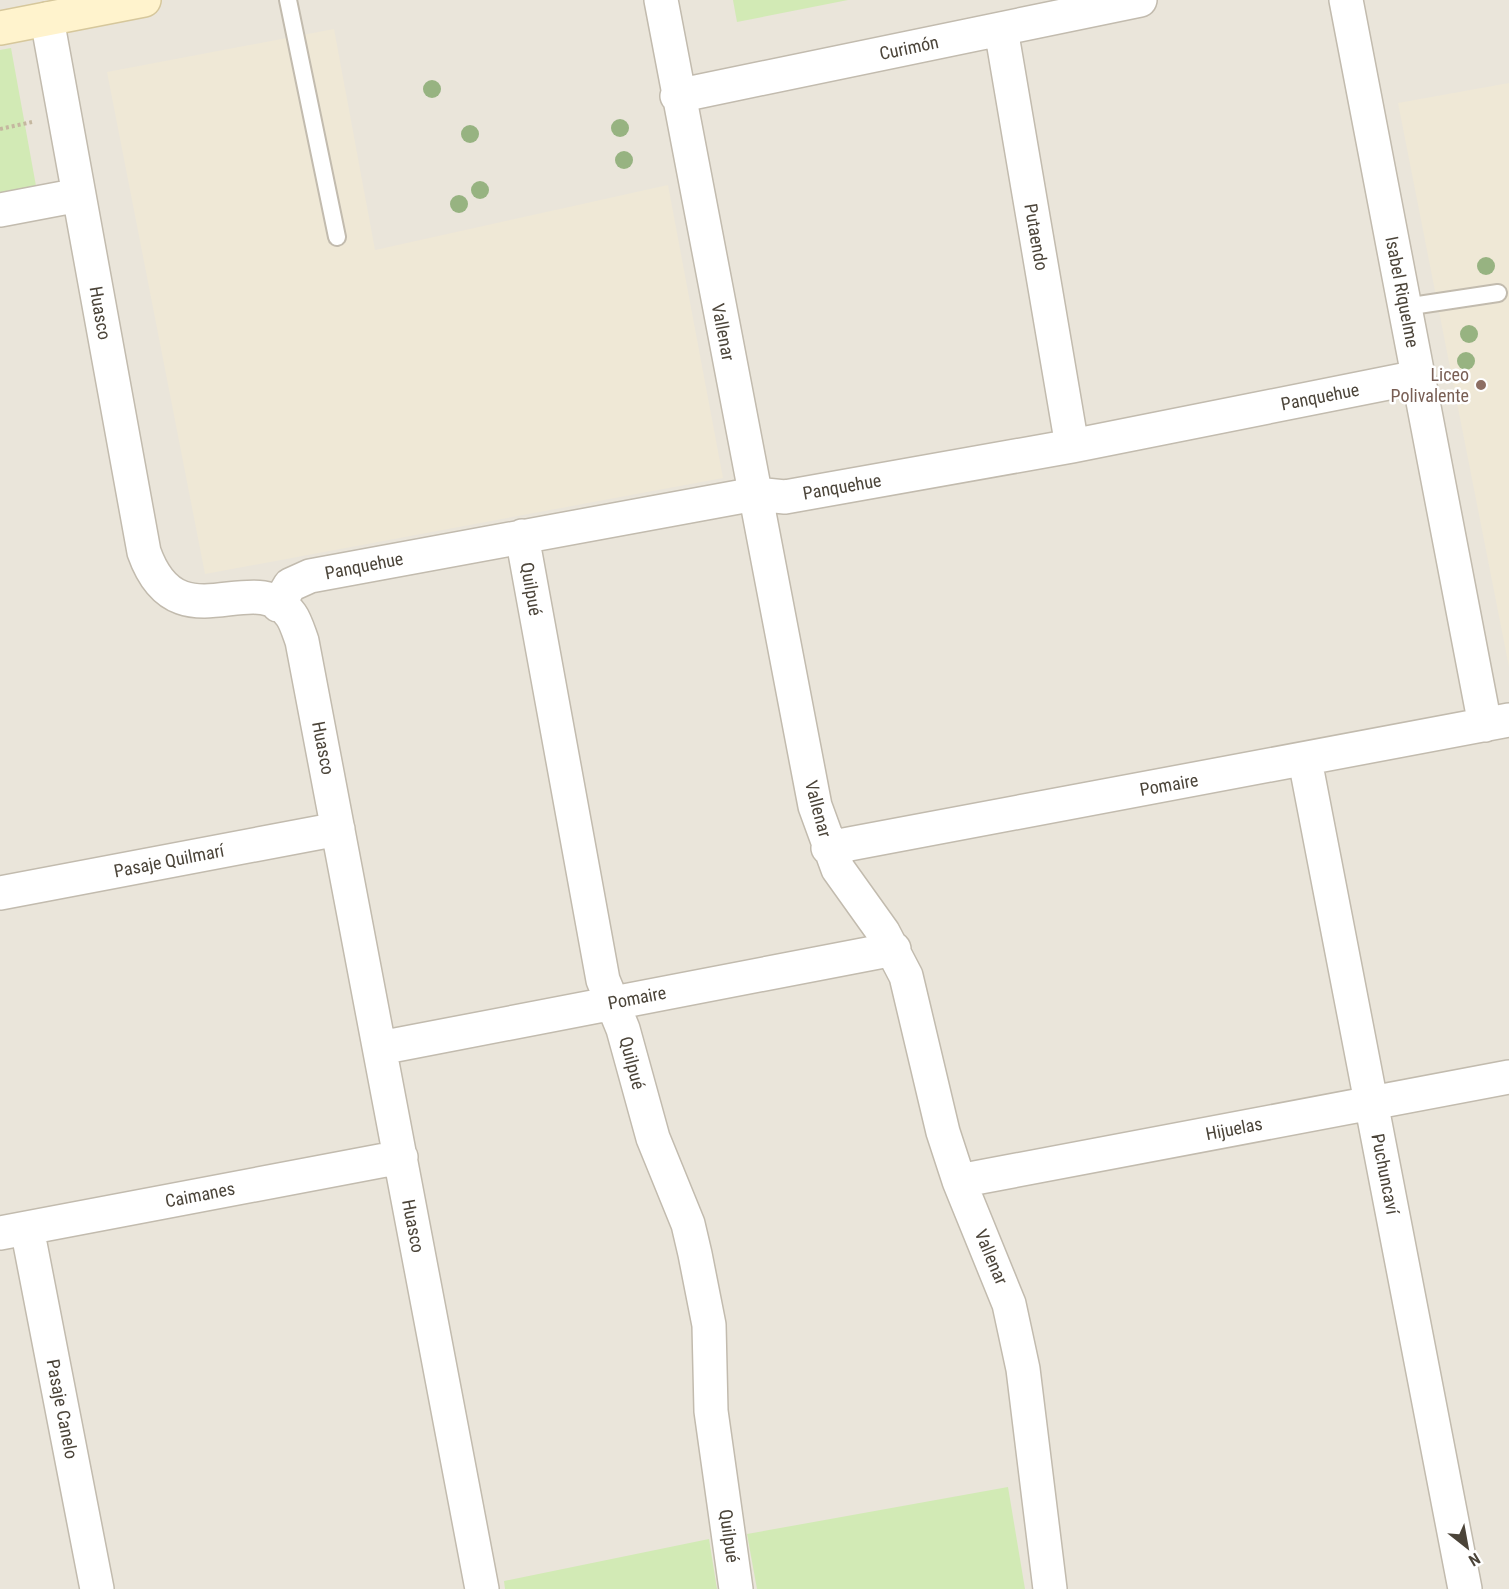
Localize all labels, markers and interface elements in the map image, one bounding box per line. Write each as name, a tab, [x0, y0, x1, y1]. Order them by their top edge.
street label: Curimón	[877, 31, 940, 64]
street label: Putaendo	[1020, 202, 1053, 272]
street label: Isabel Riquelme	[1381, 235, 1424, 349]
street label: Huasco	[85, 284, 116, 341]
street label: Vallenar	[708, 302, 739, 363]
place label: Liceo Polivalente	[1391, 364, 1469, 406]
marker: Liceo Polivalente	[1474, 378, 1488, 392]
street label: Panquehue	[1279, 379, 1361, 414]
street label: Panquehue	[801, 469, 883, 504]
street label: Panquehue	[323, 548, 405, 583]
street label: Quilpué	[516, 561, 547, 617]
street label: Huasco	[308, 719, 339, 776]
street label: Pomaire	[1138, 769, 1200, 800]
street label: Vallenar	[801, 778, 836, 840]
street label: Pasaje Quilmarí	[112, 839, 226, 881]
street label: Pomaire	[606, 982, 668, 1013]
street label: Quilpué	[615, 1034, 650, 1092]
street label: Hijuelas	[1204, 1113, 1264, 1144]
street label: Puchuncaví	[1367, 1132, 1404, 1217]
street label: Caimanes	[163, 1177, 237, 1212]
street label: Huasco	[398, 1197, 429, 1254]
street label: Vallenar	[970, 1226, 1013, 1288]
street label: Pasaje Canelo	[43, 1357, 82, 1461]
street label: Quilpué	[715, 1508, 744, 1564]
north arrow	[1437, 1517, 1497, 1577]
text: N	[1465, 1549, 1484, 1570]

